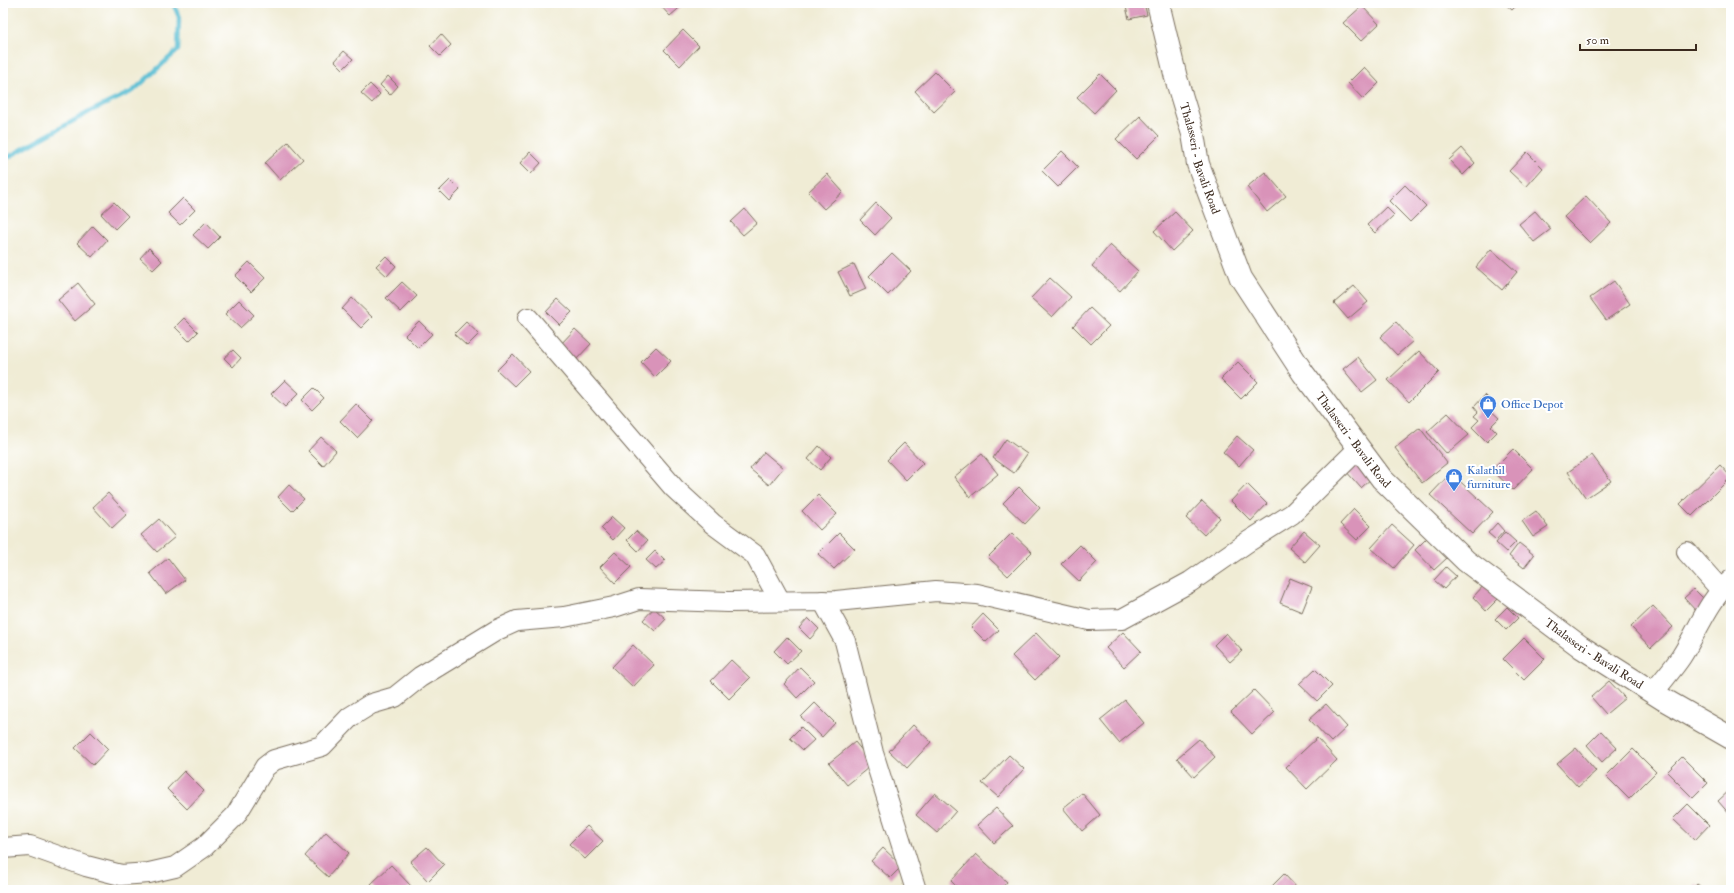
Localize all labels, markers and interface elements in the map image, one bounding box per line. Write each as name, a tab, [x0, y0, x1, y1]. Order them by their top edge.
scale bar	[1580, 26, 1696, 52]
text: 50 m	[1586, 33, 1610, 48]
street label: Thalasseri - Bavali Road	[1176, 101, 1224, 216]
street label: Thalasseri - Bavali Road	[1312, 389, 1394, 491]
shop icon: Office Depot	[1478, 394, 1498, 419]
place label: Office Depot	[1501, 397, 1563, 412]
place label: Kalathil furniture	[1467, 463, 1510, 492]
shop icon: Kalathil furniture	[1444, 467, 1464, 492]
street label: Thalasseri - Bavali Road	[1542, 615, 1646, 692]

